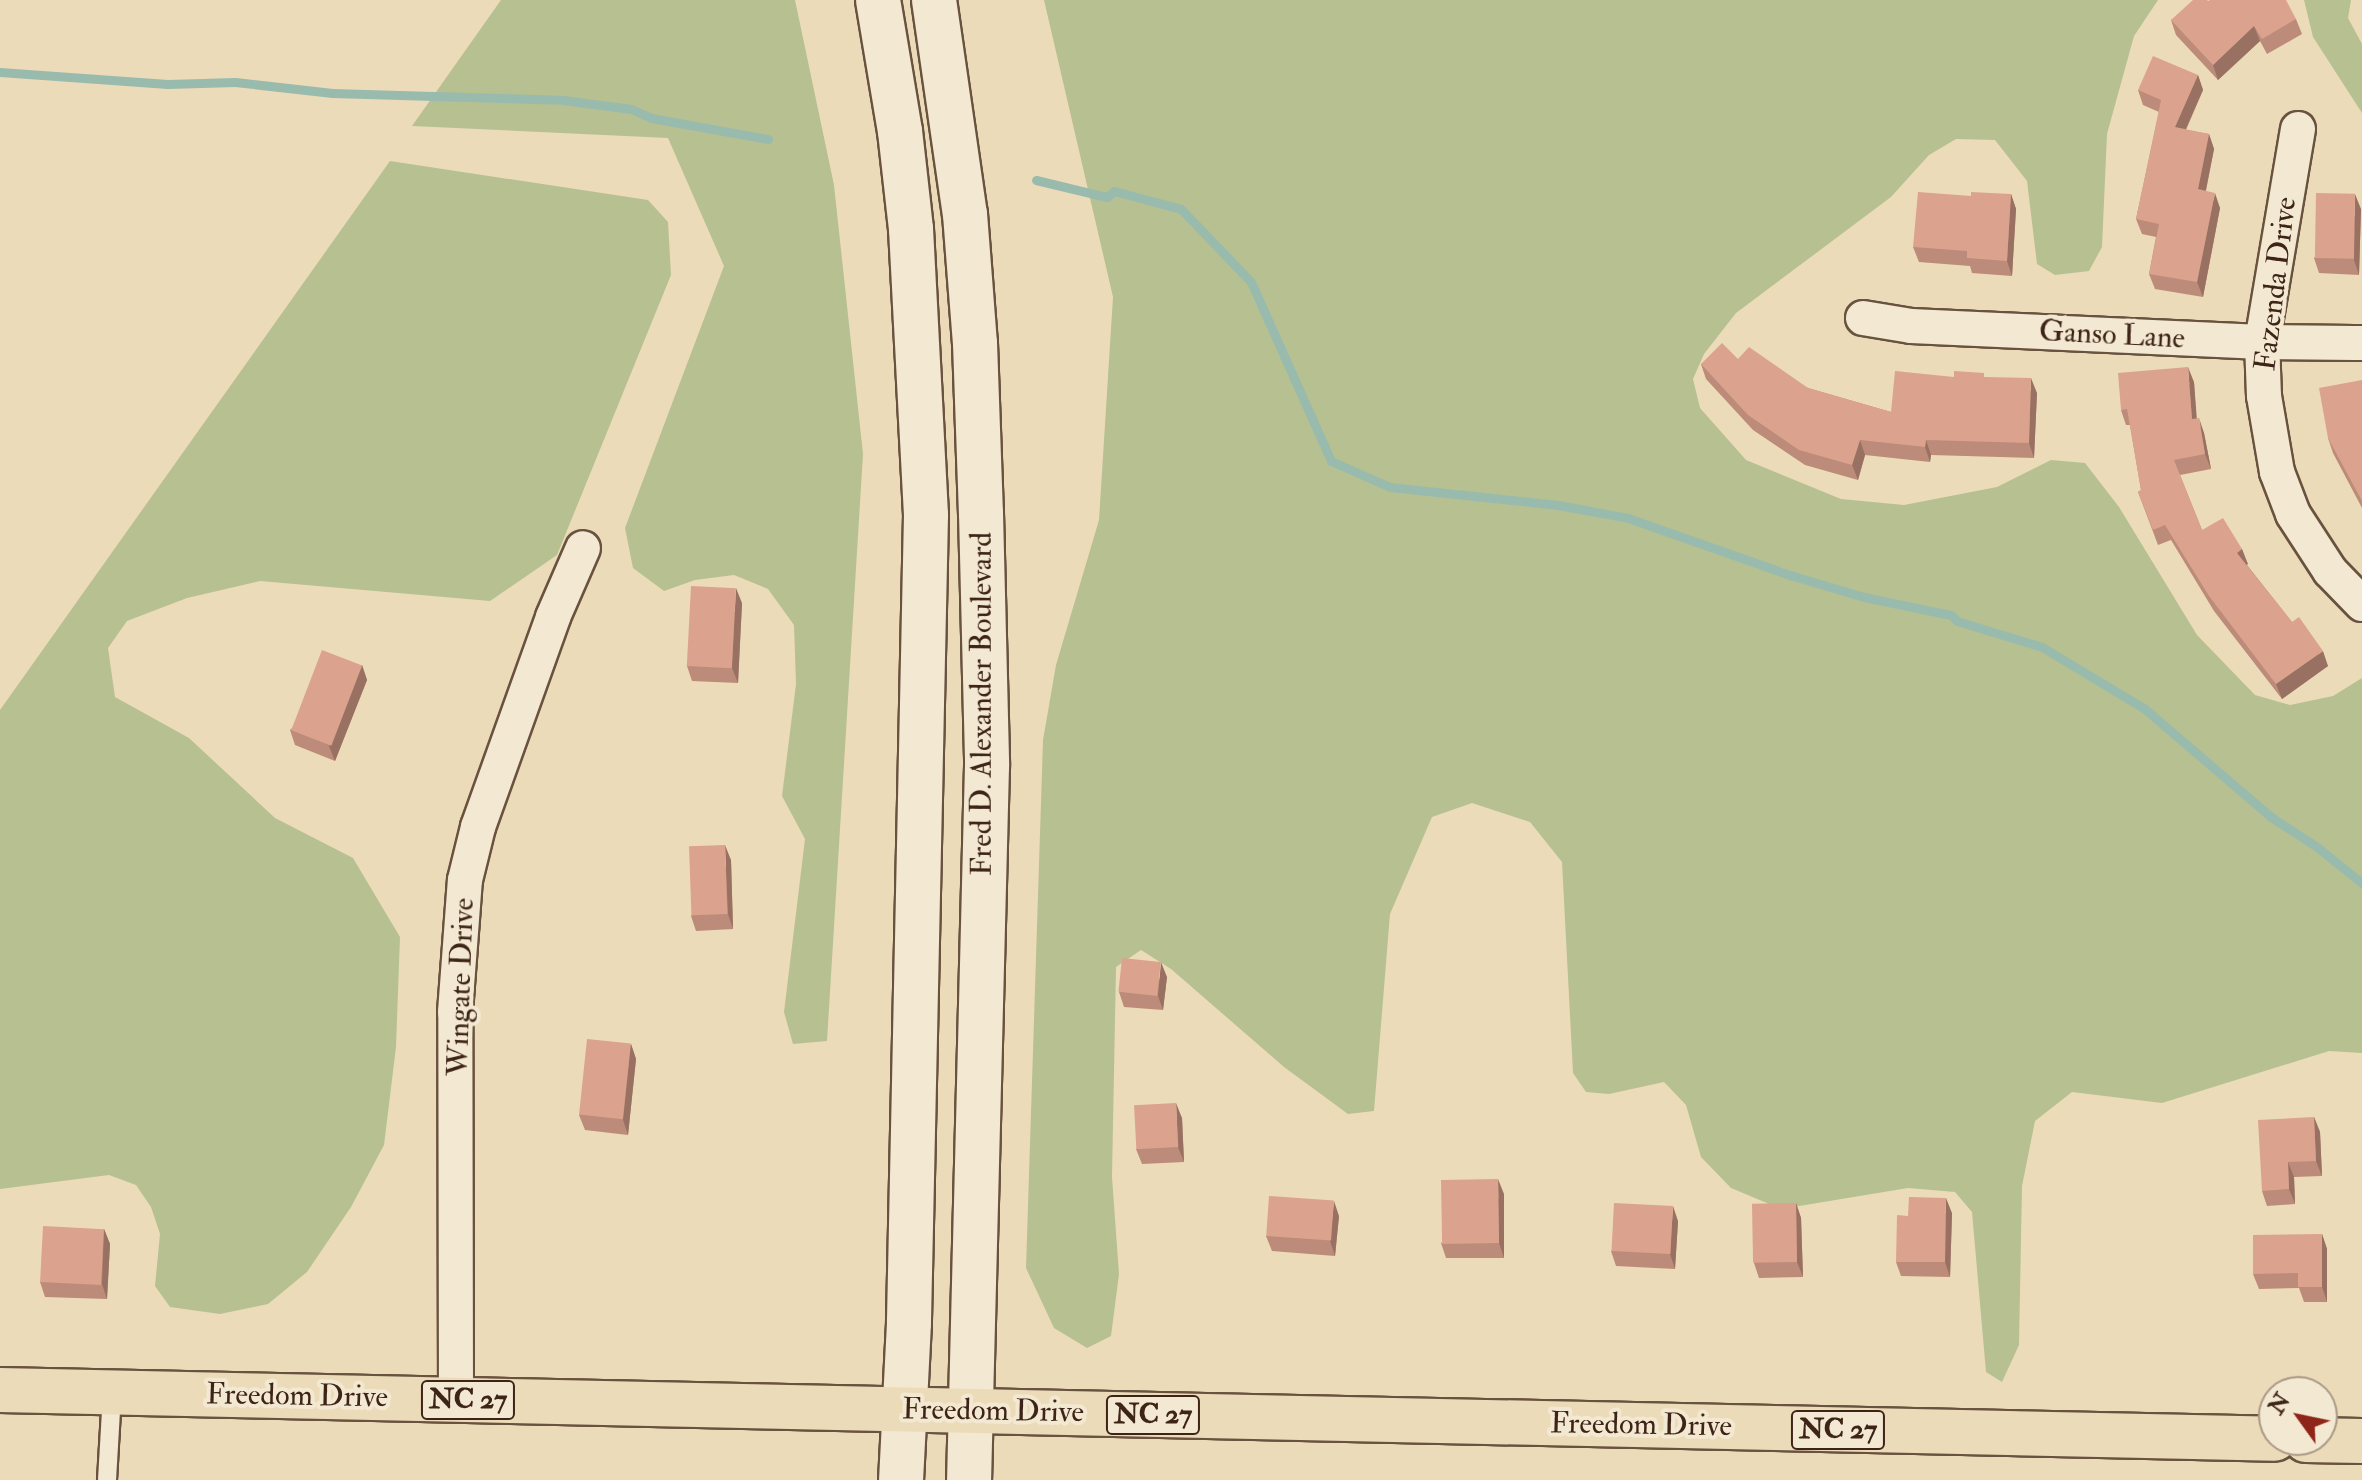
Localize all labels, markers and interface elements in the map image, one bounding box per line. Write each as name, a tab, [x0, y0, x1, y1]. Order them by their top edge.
street label: Fazenda Drive	[2247, 195, 2305, 373]
street label: Ganso Lane	[2038, 313, 2186, 357]
street label: Fred D. Alexander Boulevard	[964, 532, 1000, 876]
street label: Wingate Drive	[440, 897, 482, 1077]
street label: Freedom Drive	[206, 1376, 388, 1416]
road number: NC 27	[420, 1376, 516, 1424]
north arrow	[2258, 1376, 2338, 1456]
text: N	[2262, 1388, 2297, 1420]
street label: Freedom Drive	[902, 1391, 1084, 1431]
road number: NC 27	[1105, 1391, 1201, 1439]
street label: Freedom Drive	[1550, 1405, 1732, 1445]
road number: NC 27	[1790, 1406, 1886, 1454]

